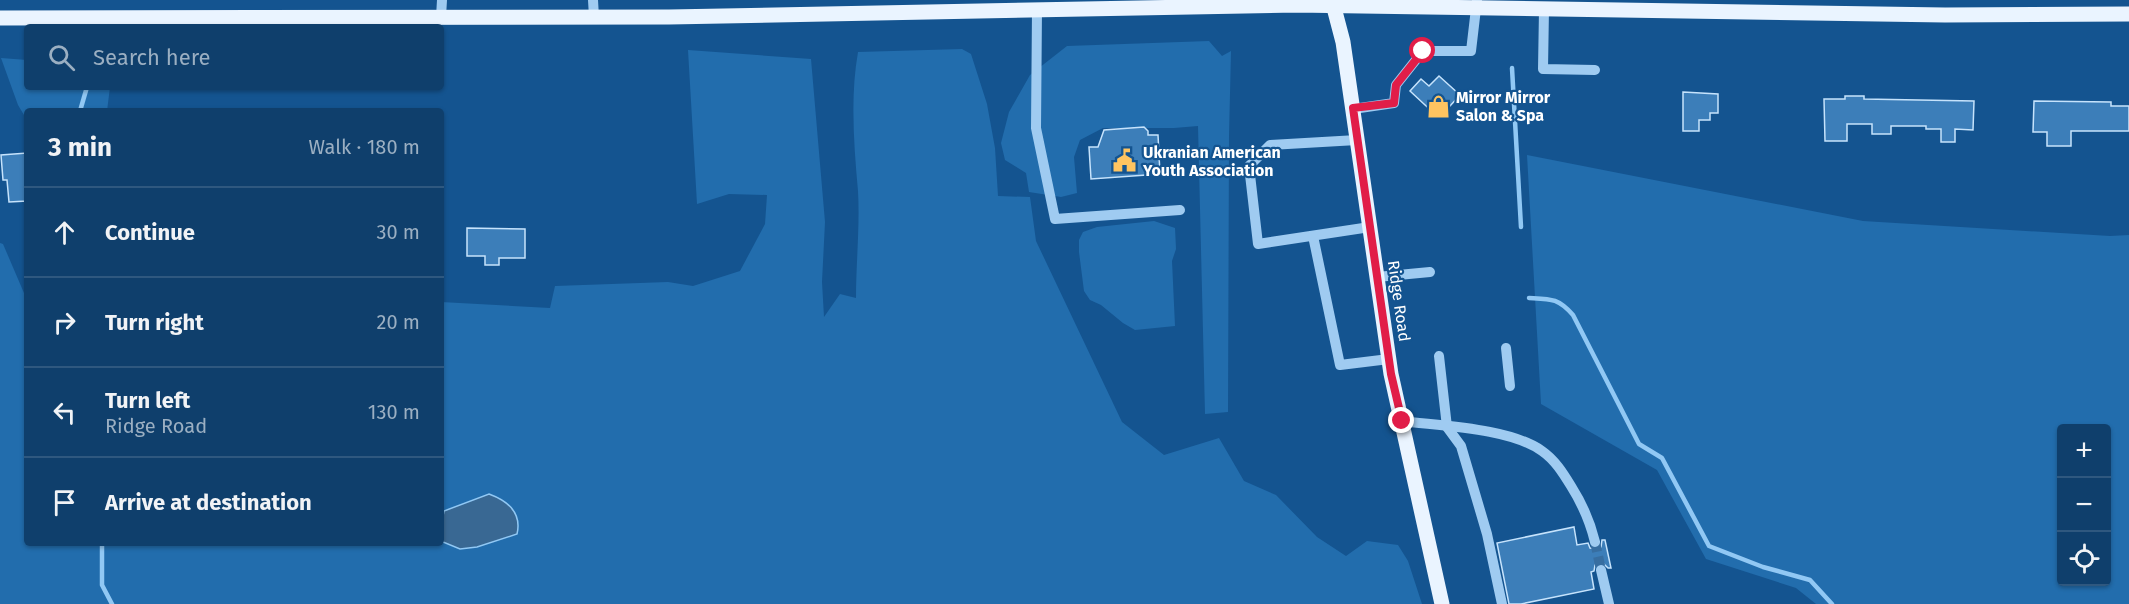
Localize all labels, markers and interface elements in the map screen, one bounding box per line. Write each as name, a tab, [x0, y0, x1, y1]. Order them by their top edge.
search box	[24, 24, 444, 90]
route start	[1409, 37, 1435, 63]
icon: search	[45, 41, 78, 74]
text: Search here	[93, 44, 211, 71]
place label: Mirror Mirror Salon & Spa	[1456, 88, 1551, 125]
shop icon: Mirror Mirror Salon & Spa	[1425, 93, 1451, 119]
text: 3 min	[48, 132, 112, 163]
text: Walk · 180 m	[309, 135, 420, 159]
place label: Ukranian American Youth Association	[1142, 143, 1281, 180]
public building icon: Ukranian American Youth Association	[1112, 148, 1138, 174]
icon: ahead	[48, 216, 81, 249]
text: Continue	[105, 219, 195, 246]
text: 30 m	[376, 220, 420, 244]
street label: Ridge Road	[1384, 259, 1414, 343]
icon: right	[48, 306, 81, 339]
text: Turn right	[105, 309, 204, 336]
text: 20 m	[377, 310, 420, 334]
text: Turn left	[105, 387, 190, 414]
icon: left	[48, 396, 81, 429]
text: 130 m	[368, 400, 420, 424]
route end	[1388, 407, 1414, 433]
text: Ridge Road	[105, 414, 207, 438]
map controls	[2057, 424, 2111, 586]
button: +	[2057, 424, 2111, 478]
button: −	[2057, 478, 2111, 532]
icon: arrive	[48, 486, 81, 519]
text: Arrive at destination	[105, 489, 312, 516]
button: locate	[2057, 532, 2111, 586]

